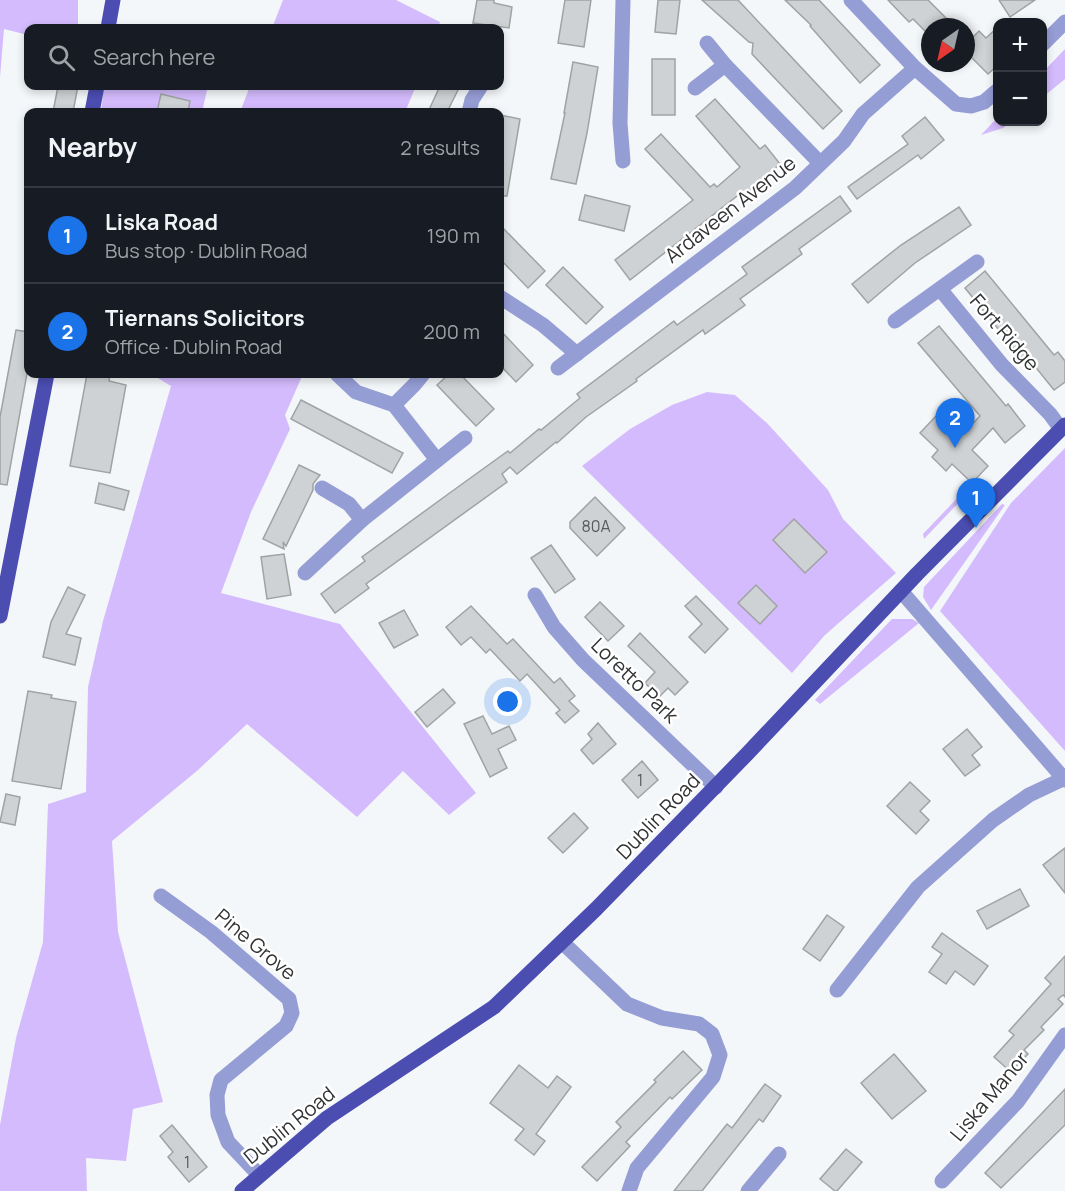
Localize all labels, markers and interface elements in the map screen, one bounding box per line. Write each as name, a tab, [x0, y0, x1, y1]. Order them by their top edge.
north arrow	[921, 18, 975, 72]
map controls	[993, 18, 1047, 126]
button: +	[993, 18, 1047, 72]
search box	[24, 24, 504, 90]
icon: search	[45, 41, 78, 74]
text: Search here	[93, 42, 215, 72]
button: −	[993, 72, 1047, 126]
text: Nearby	[48, 129, 137, 165]
text: 2 results	[400, 134, 480, 161]
street label: Ardaveen Avenue	[659, 149, 801, 269]
text: Liska Road	[105, 207, 218, 237]
text: 1	[63, 222, 72, 249]
text: 190 m	[427, 222, 480, 249]
text: Bus stop · Dublin Road	[105, 237, 308, 264]
street label: Fort Ridge	[964, 288, 1046, 376]
text: Tiernans Solicitors	[105, 303, 305, 333]
text: 2	[62, 318, 73, 345]
text: 200 m	[423, 318, 480, 345]
text: Office · Dublin Road	[105, 333, 282, 360]
pin: 2	[936, 398, 974, 448]
pin: 1	[956, 478, 996, 528]
house number: 80A	[581, 515, 611, 537]
street label: Loretto Park	[586, 632, 685, 729]
your location	[493, 687, 522, 716]
street label: Dublin Road	[610, 767, 706, 865]
house number: 1	[637, 769, 643, 791]
street label: Pine Grove	[210, 902, 302, 986]
street label: Liska Manor	[944, 1046, 1034, 1146]
street label: Dublin Road	[238, 1080, 340, 1170]
house number: 1	[184, 1151, 190, 1173]

